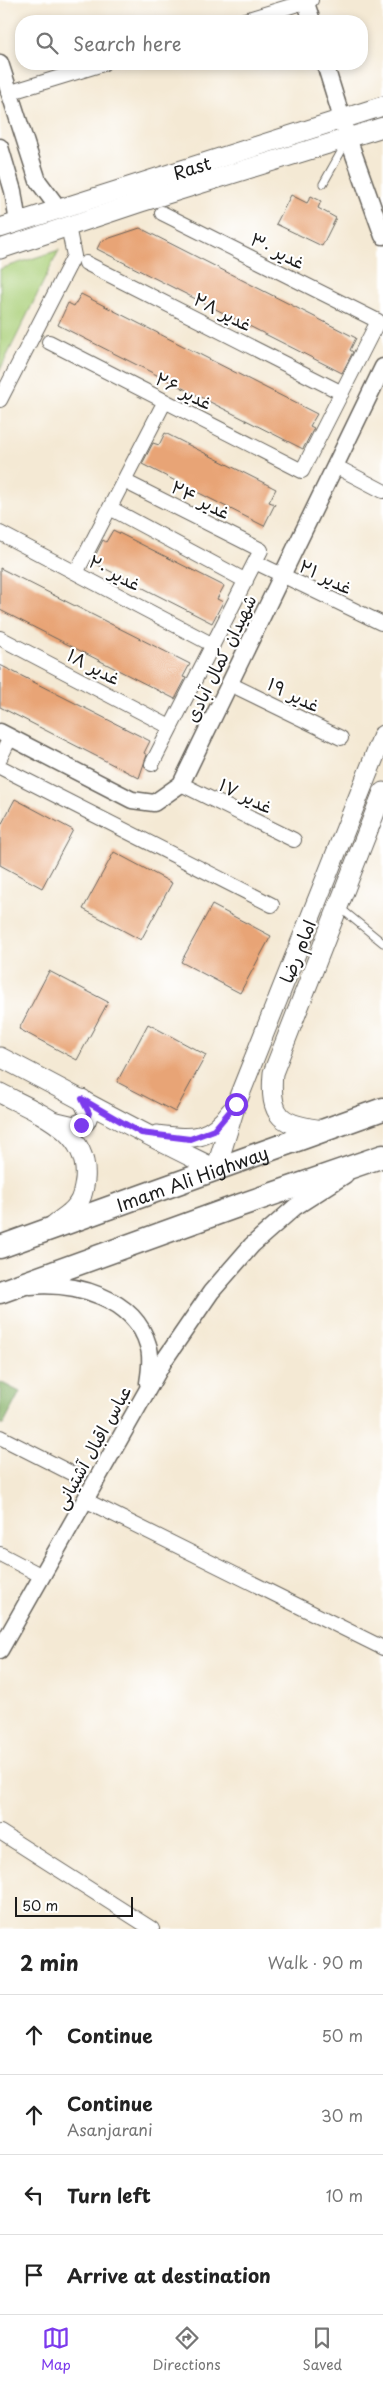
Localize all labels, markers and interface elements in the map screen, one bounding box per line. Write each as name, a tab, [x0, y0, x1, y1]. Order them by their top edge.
search box	[15, 15, 368, 70]
icon: search	[33, 29, 61, 57]
text: Search here	[73, 29, 182, 57]
street label: Rast	[169, 148, 214, 186]
street label: غدیر ۳۰	[246, 225, 310, 275]
street label: غدیر ۲۸	[189, 285, 257, 337]
street label: غدیر ۲۶	[151, 364, 217, 416]
street label: غدیر ۲۴	[167, 473, 235, 525]
street label: غدیر ۲۰	[84, 547, 146, 597]
street label: غدیر ۲۱	[295, 552, 357, 600]
street label: شهیدان کمال آبادی	[177, 590, 263, 726]
street label: غدیر ۱۸	[63, 641, 125, 691]
street label: غدیر ۱۹	[263, 670, 325, 718]
street label: غدیر ۱۷	[215, 770, 277, 820]
street label: امام رضا	[272, 915, 324, 987]
route start	[225, 1093, 248, 1116]
route end	[70, 1114, 93, 1137]
street label: Imam Ali Highway	[112, 1138, 272, 1218]
street label: عباس اقبال آشتیانی	[47, 1380, 137, 1514]
scale bar	[15, 1894, 132, 1917]
text: 50 m	[22, 1895, 58, 1916]
text: 2 min	[20, 1946, 79, 1978]
text: Walk · 90 m	[268, 1950, 363, 1974]
icon: ahead	[20, 2021, 48, 2049]
text: Continue	[67, 2021, 153, 2049]
text: 50 m	[322, 2023, 363, 2047]
text: Continue	[67, 2089, 153, 2117]
icon: ahead	[20, 2101, 48, 2129]
text: 30 m	[321, 2103, 363, 2127]
text: Asanjarani	[67, 2117, 153, 2141]
icon: left	[20, 2181, 48, 2209]
text: Turn left	[67, 2181, 151, 2209]
text: 10 m	[326, 2183, 363, 2207]
icon: arrive	[20, 2261, 48, 2289]
text: Arrive at destination	[67, 2261, 271, 2289]
tab: Map	[41, 2324, 71, 2375]
tab: Directions	[153, 2324, 221, 2375]
tab: Saved	[302, 2324, 342, 2375]

